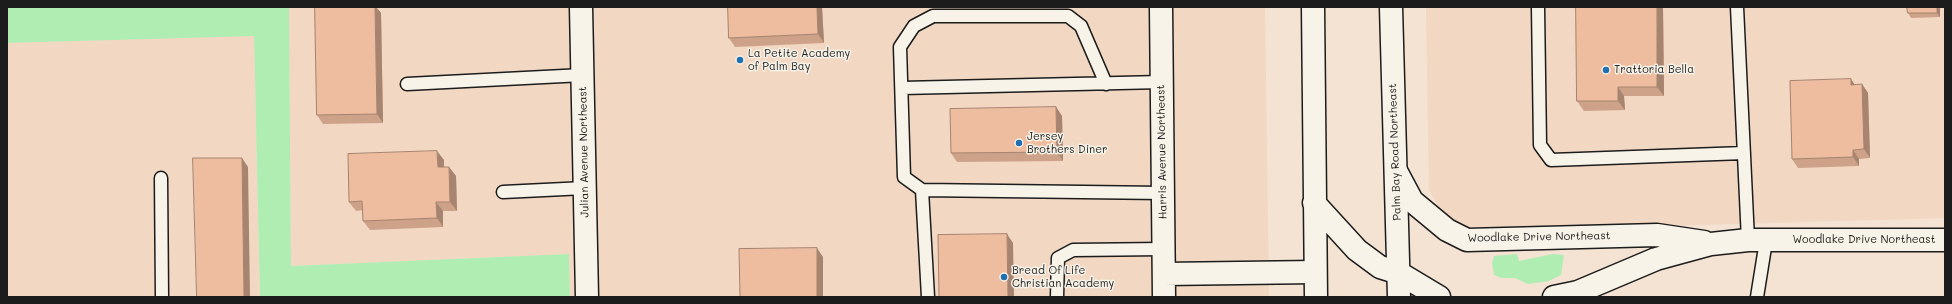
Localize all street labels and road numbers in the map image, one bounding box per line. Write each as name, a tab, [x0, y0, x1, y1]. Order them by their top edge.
street label: Palm Bay Road Northeast	[1386, 83, 1404, 221]
street label: Harris Avenue Northeast	[1154, 85, 1170, 219]
street label: Julian Avenue Northeast	[576, 86, 592, 218]
street label: Woodlake Drive Northeast	[1467, 229, 1611, 245]
street label: Woodlake Drive Northeast	[1792, 233, 1936, 247]

